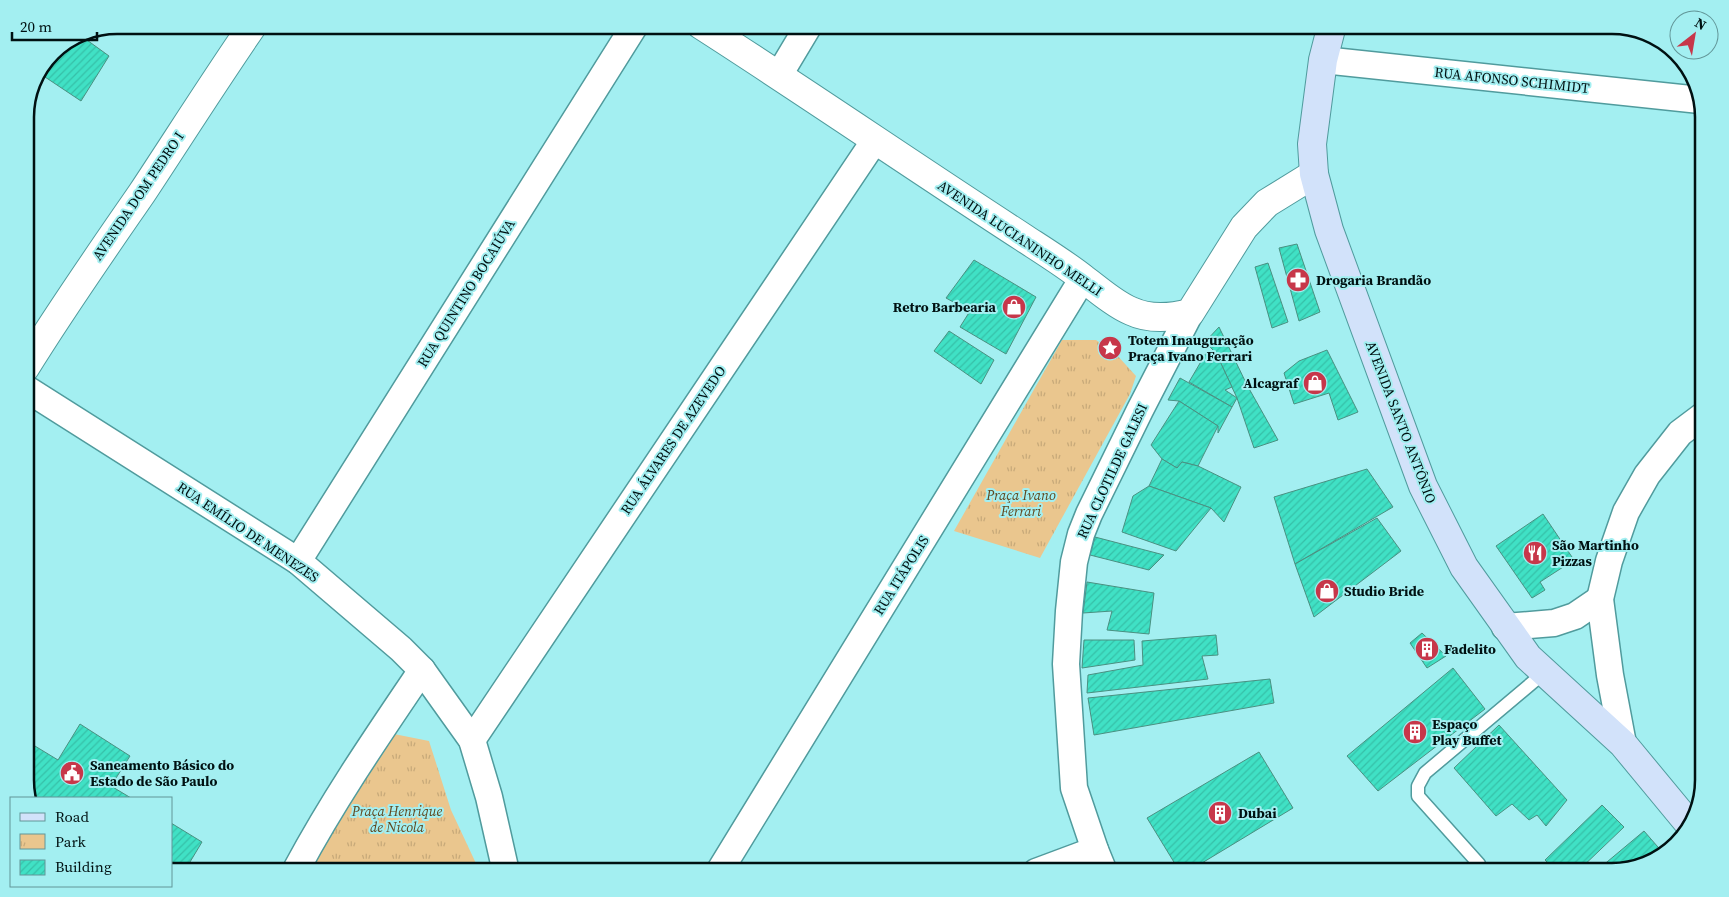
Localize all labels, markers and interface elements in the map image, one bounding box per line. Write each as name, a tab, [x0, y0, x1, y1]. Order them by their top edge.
scale bar	[12, 10, 98, 42]
north arrow	[1669, 10, 1719, 60]
text: N	[1691, 13, 1710, 35]
text: 20 m	[20, 16, 52, 37]
street label: RUA AFONSO SCHIMIDT	[1434, 62, 1591, 98]
street label: AVENIDA DOM PEDRO I	[87, 128, 189, 264]
street label: AVENIDA LUCIANINHO MELLI	[934, 175, 1106, 301]
street label: RUA QUINTINO BOCAIÚVA	[412, 215, 520, 371]
pharmacy icon: Drogaria Brandão	[1285, 267, 1311, 293]
place label: Drogaria Brandão	[1316, 270, 1431, 290]
shop icon: Retro Barbearia	[1001, 294, 1027, 320]
place label: Retro Barbearia	[893, 297, 997, 317]
place label: Totem Inauguração Praça Ivano Ferrari	[1128, 330, 1254, 366]
place icon: Totem Inauguração Praça Ivano Ferrari	[1097, 335, 1123, 361]
street label: AVENIDA SANTO ANTÔNIO	[1361, 338, 1441, 506]
street label: RUA ÁLVARES DE AZEVEDO	[616, 362, 730, 518]
shop icon: Alcagraf	[1302, 370, 1328, 396]
place label: Alcagraf	[1243, 373, 1300, 393]
street label: RUA CLOTILDE GALESI	[1072, 400, 1152, 542]
street label: RUA EMÍLIO DE MENEZES	[173, 477, 323, 587]
park label: Praça Ivano Ferrari	[985, 485, 1056, 521]
street label: RUA ITÁPOLIS	[869, 531, 933, 619]
place label: São Martinho Pizzas	[1552, 535, 1639, 571]
restaurant icon: São Martinho Pizzas	[1522, 540, 1548, 566]
shop icon: Studio Bride	[1314, 578, 1340, 604]
place label: Studio Bride	[1344, 581, 1424, 601]
building icon: Fadelito	[1414, 636, 1440, 662]
place label: Fadelito	[1444, 639, 1496, 659]
place label: Espaço Play Buffet	[1432, 714, 1502, 750]
building icon: Espaço Play Buffet	[1402, 719, 1428, 745]
place label: Saneamento Básico do Estado de São Paulo	[90, 755, 234, 791]
public building icon: Saneamento Básico do Estado de São Paulo	[59, 760, 85, 786]
legend	[10, 797, 172, 887]
building icon: Dubai	[1207, 800, 1233, 826]
park label: Praça Henrique de Nicola	[351, 801, 443, 837]
place label: Dubai	[1238, 803, 1277, 823]
text: Road	[55, 806, 89, 827]
text: Park	[55, 831, 87, 852]
text: Building	[55, 856, 112, 877]

